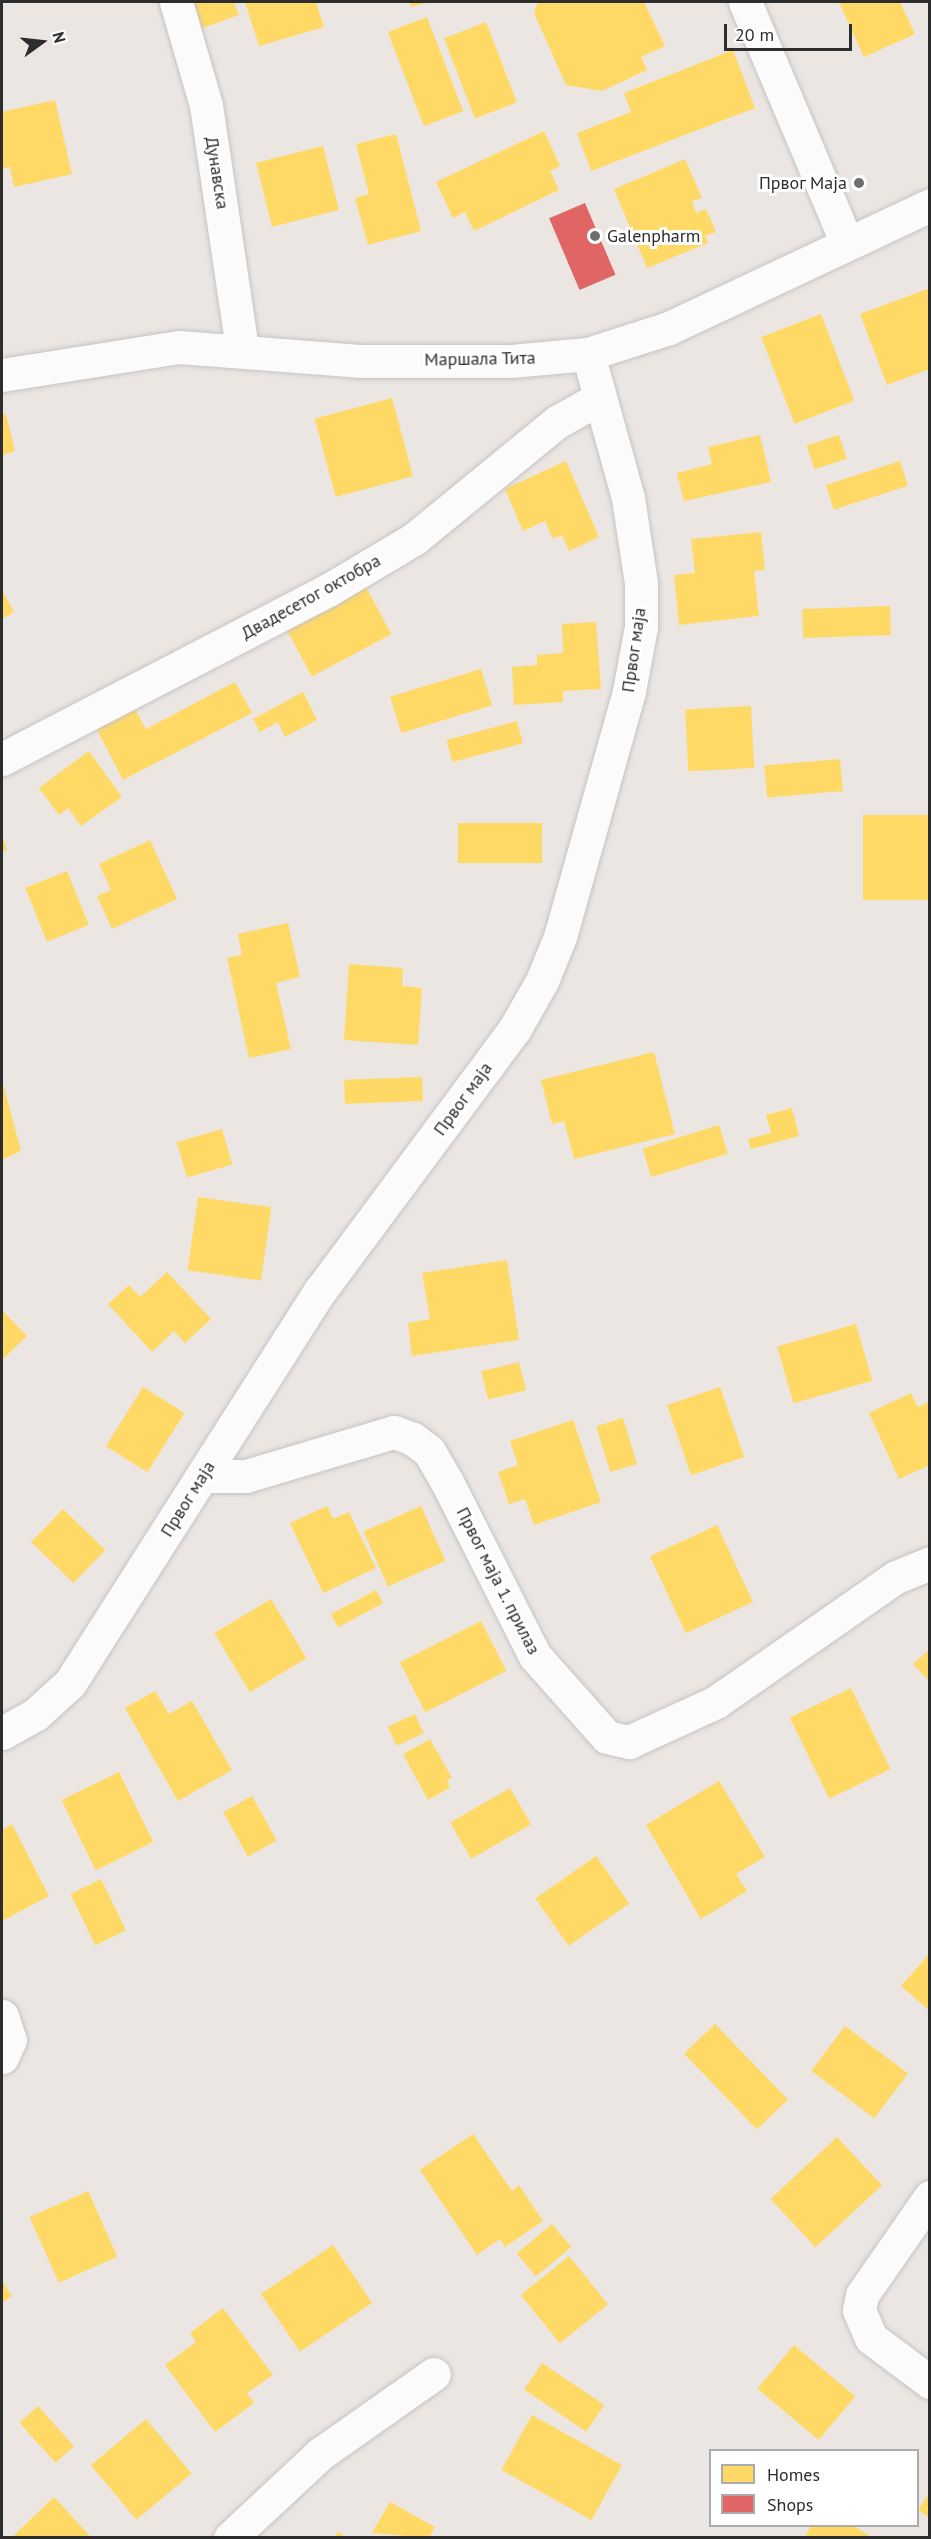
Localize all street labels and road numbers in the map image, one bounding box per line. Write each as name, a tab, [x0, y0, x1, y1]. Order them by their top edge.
street label: Дунавска	[201, 135, 233, 211]
street label: Маршала Тита	[424, 347, 536, 371]
street label: Двадесетог октобра	[237, 550, 385, 644]
street label: Првог маја	[617, 606, 651, 694]
street label: Првог маја	[429, 1058, 497, 1140]
street label: Првог маја	[156, 1457, 220, 1541]
street label: Првог маја 1. прилаз	[451, 1503, 545, 1659]

